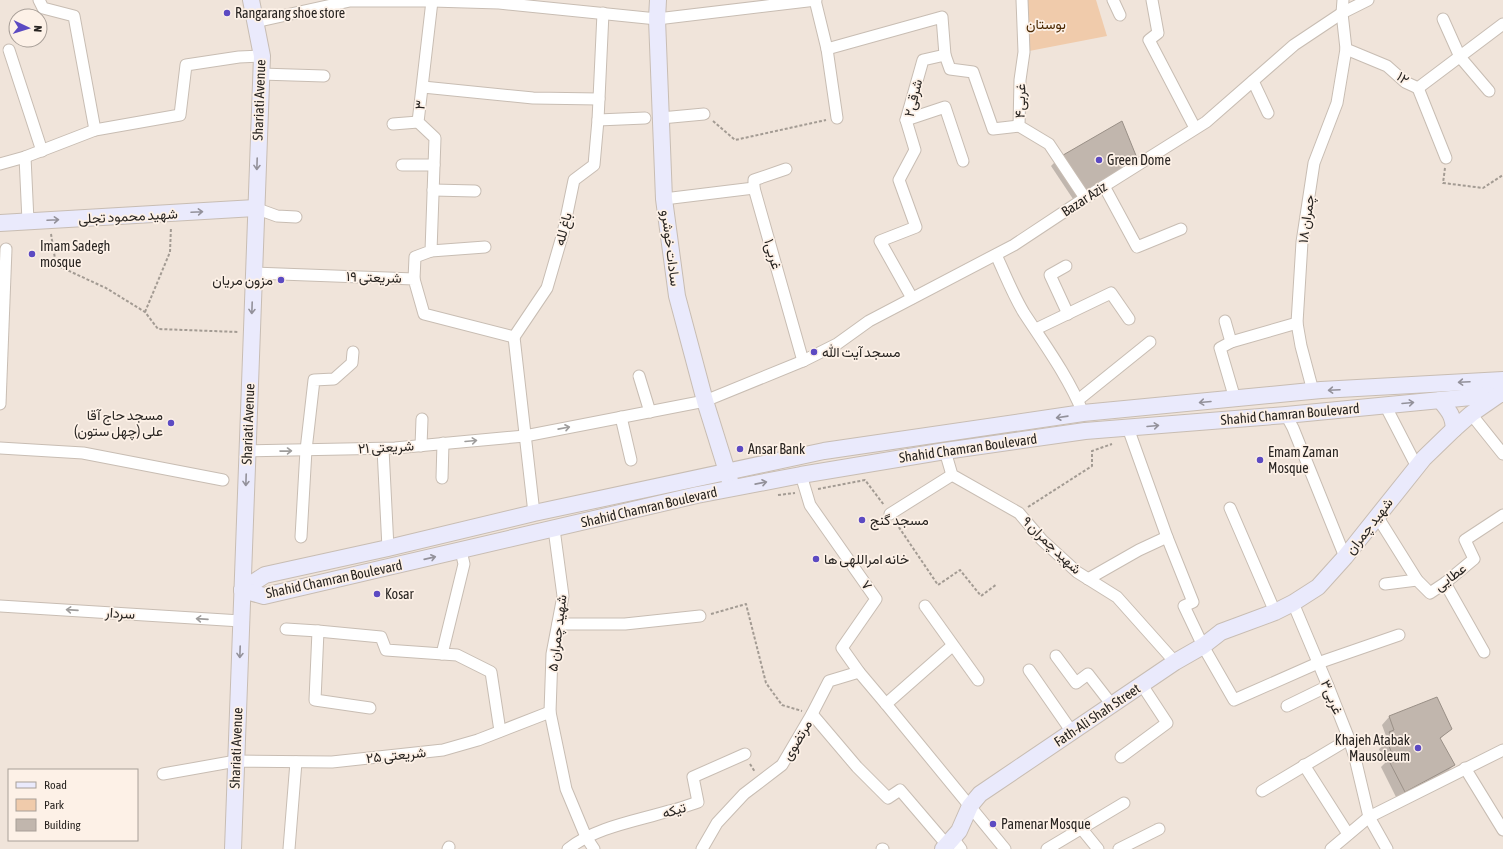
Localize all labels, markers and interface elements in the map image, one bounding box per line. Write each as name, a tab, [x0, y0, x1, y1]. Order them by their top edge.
place label: Rangarang shoe store	[235, 5, 345, 21]
north arrow	[8, 8, 48, 48]
marker: Rangarang shoe store	[222, 8, 232, 18]
park label: بوستان	[1026, 16, 1066, 33]
text: N	[32, 25, 44, 32]
street label: Shariati Avenue	[250, 59, 268, 141]
street label: ۱۲	[1394, 68, 1412, 88]
street label: شرقی۲	[901, 77, 926, 119]
street label: غربی۴	[1011, 83, 1030, 119]
street label: ۳	[411, 99, 429, 111]
place label: Green Dome	[1107, 152, 1171, 168]
marker: Green Dome	[1094, 155, 1104, 165]
one-way arrow	[253, 157, 261, 170]
street label: Bazar Aziz	[1058, 178, 1110, 220]
street label: چمران ۱۸	[1295, 194, 1319, 245]
street label: شهید محمود تجلی	[78, 205, 178, 228]
one-way arrow	[190, 208, 203, 215]
street label: سادات خوشرو	[657, 209, 684, 287]
street label: باغ لله	[551, 211, 578, 248]
one-way arrow	[46, 217, 59, 224]
street label: غربی۱	[760, 237, 785, 271]
place label: Imam Sadegh mosque	[40, 238, 110, 270]
marker: Imam Sadegh mosque	[27, 249, 37, 259]
street label: شریعتی ۱۹	[346, 268, 402, 287]
place label: مزون مریان	[212, 272, 273, 289]
marker: مزون مریان	[276, 275, 286, 285]
one-way arrow	[248, 301, 256, 314]
place label: مسجد آیت الله	[822, 344, 900, 361]
marker: مسجد آیت الله	[809, 347, 819, 357]
one-way arrow	[1458, 379, 1471, 386]
street label: Shariati Avenue	[239, 383, 257, 465]
one-way arrow	[1328, 386, 1341, 393]
one-way arrow	[1199, 398, 1212, 406]
street label: Shahid Chamran Boulevard	[1220, 400, 1360, 428]
one-way arrow	[1401, 400, 1414, 407]
place label: مسجد حاج آقا علی (چهل ستون)	[74, 407, 163, 441]
one-way arrow	[1056, 413, 1069, 421]
marker: مسجد حاج آقا علی (چهل ستون)	[166, 418, 176, 428]
one-way arrow	[1146, 422, 1159, 430]
one-way arrow	[557, 424, 570, 432]
street label: Shahid Chamran Boulevard	[898, 430, 1038, 466]
one-way arrow	[464, 437, 477, 444]
street label: شریعتی ۲۱	[358, 438, 415, 457]
place label: Ansar Bank	[748, 441, 805, 457]
marker: Ansar Bank	[735, 444, 745, 454]
place label: Emam Zaman Mosque	[1268, 444, 1339, 476]
one-way arrow	[279, 447, 292, 455]
marker: Emam Zaman Mosque	[1255, 455, 1265, 465]
one-way arrow	[242, 473, 249, 486]
one-way arrow	[754, 478, 767, 486]
street label: Shahid Chamran Boulevard	[579, 484, 719, 530]
street label: شهید چمران	[1342, 495, 1398, 559]
place label: مسجد گنج	[870, 512, 929, 531]
street label: شهید چمران ۹	[1018, 513, 1085, 578]
marker: مسجد گنج	[857, 515, 867, 525]
place label: خانه امراللهی ها	[824, 551, 909, 568]
one-way arrow	[423, 553, 436, 561]
marker: خانه امراللهی ها	[811, 554, 821, 564]
street label: Shahid Chamran Boulevard	[264, 557, 404, 601]
street label: عطایی	[1431, 560, 1470, 595]
street label: ۷	[858, 577, 876, 593]
place label: Kosar	[385, 586, 415, 602]
marker: Kosar	[372, 589, 382, 599]
street label: شهید چمران ۵	[544, 594, 572, 673]
street label: سردار	[103, 604, 136, 623]
one-way arrow	[66, 607, 79, 614]
one-way arrow	[196, 615, 209, 622]
one-way arrow	[236, 645, 244, 658]
street label: غربی۳	[1317, 677, 1346, 717]
street label: Fath-Ali Shah Street	[1051, 680, 1143, 750]
street label: Shariati Avenue	[227, 707, 245, 789]
street label: مرتضوی	[779, 717, 816, 764]
place label: Khajeh Atabak Mausoleum	[1335, 732, 1410, 764]
marker: Khajeh Atabak Mausoleum	[1413, 743, 1423, 753]
street label: شریعتی ۲۵	[365, 744, 427, 767]
legend	[8, 769, 138, 841]
text: Road	[44, 778, 67, 792]
text: Park	[44, 798, 65, 812]
street label: تیکه	[660, 799, 688, 821]
place label: Pamenar Mosque	[1001, 816, 1091, 832]
text: Building	[44, 818, 82, 832]
marker: Pamenar Mosque	[988, 819, 998, 829]

